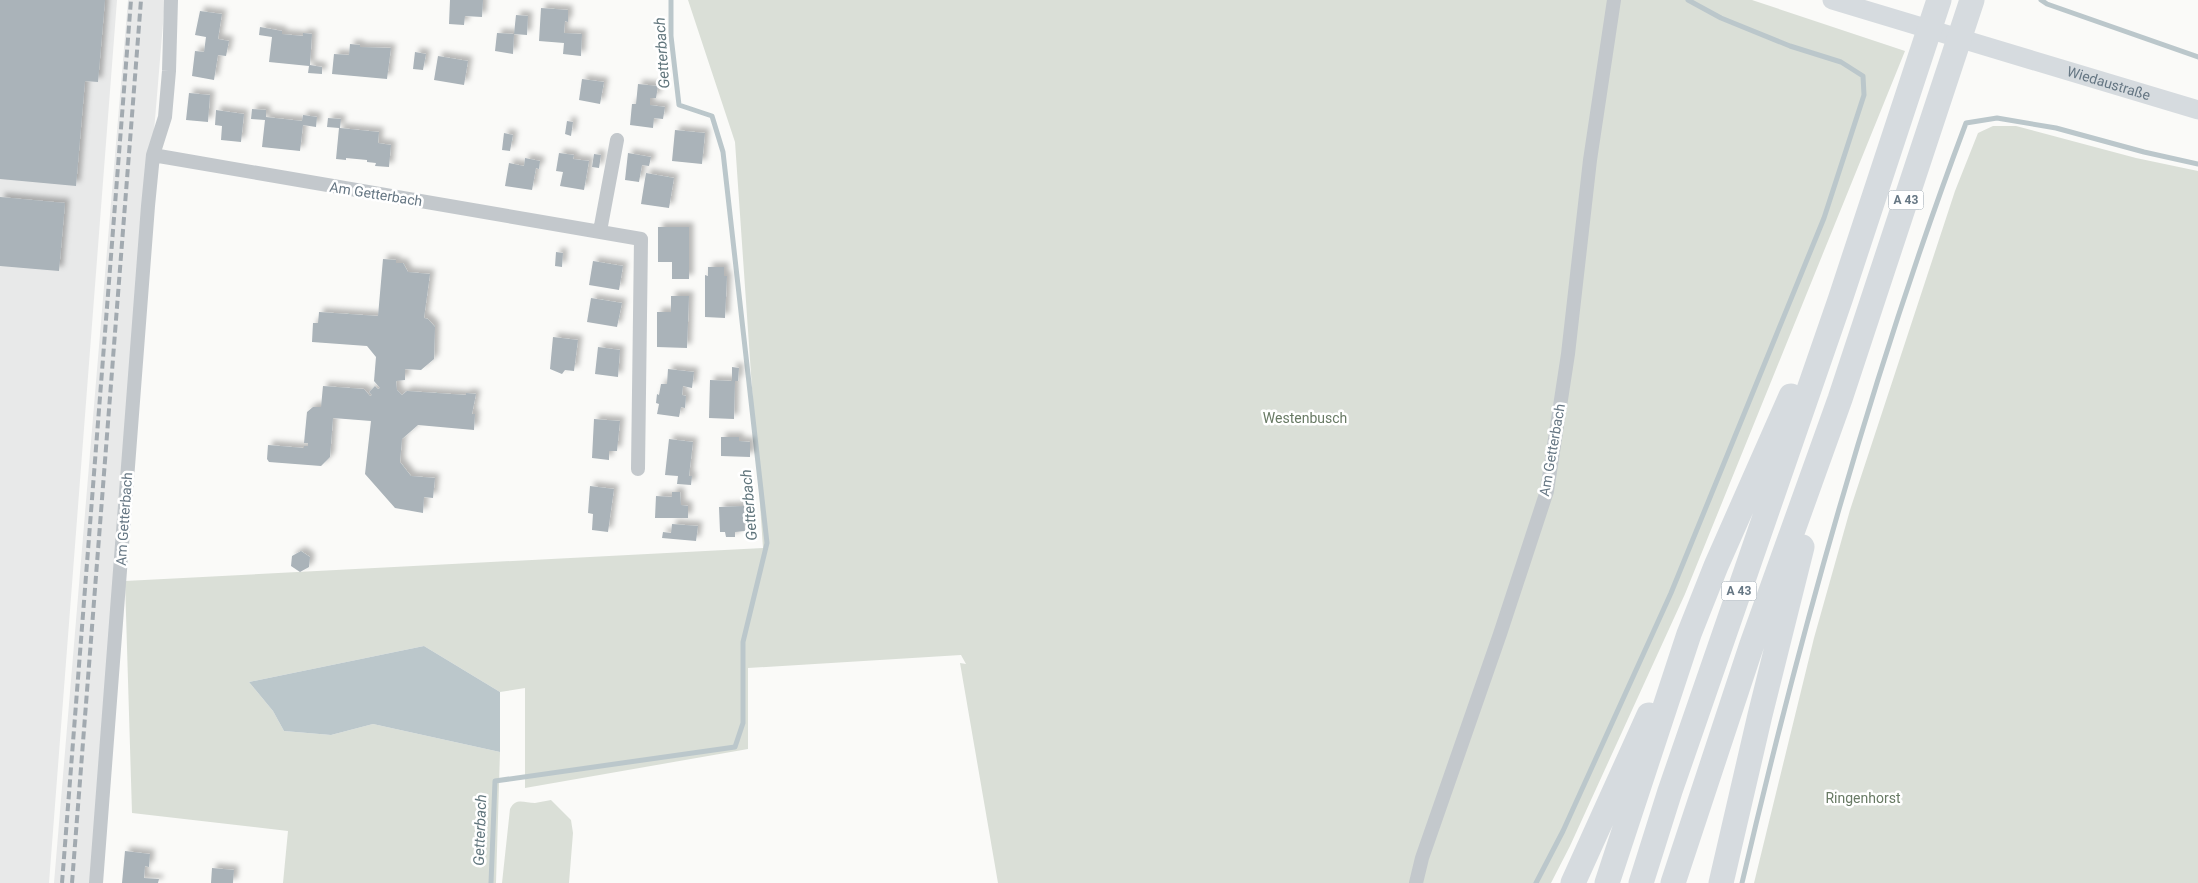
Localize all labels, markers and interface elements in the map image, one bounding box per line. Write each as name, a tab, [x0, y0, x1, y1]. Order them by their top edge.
water label: Getterbach	[651, 17, 673, 89]
street label: Wiedaustraße	[2065, 63, 2152, 103]
street label: Am Getterbach	[328, 179, 424, 209]
road number: A 43	[1888, 190, 1924, 210]
street label: Am Getterbach	[1536, 402, 1568, 498]
park label: Westenbusch	[1263, 410, 1347, 426]
water label: Getterbach	[737, 469, 761, 541]
street label: Am Getterbach	[113, 472, 135, 566]
road number: A 43	[1722, 582, 1756, 600]
park label: Ringenhorst	[1825, 790, 1901, 806]
water label: Getterbach	[470, 794, 490, 866]

